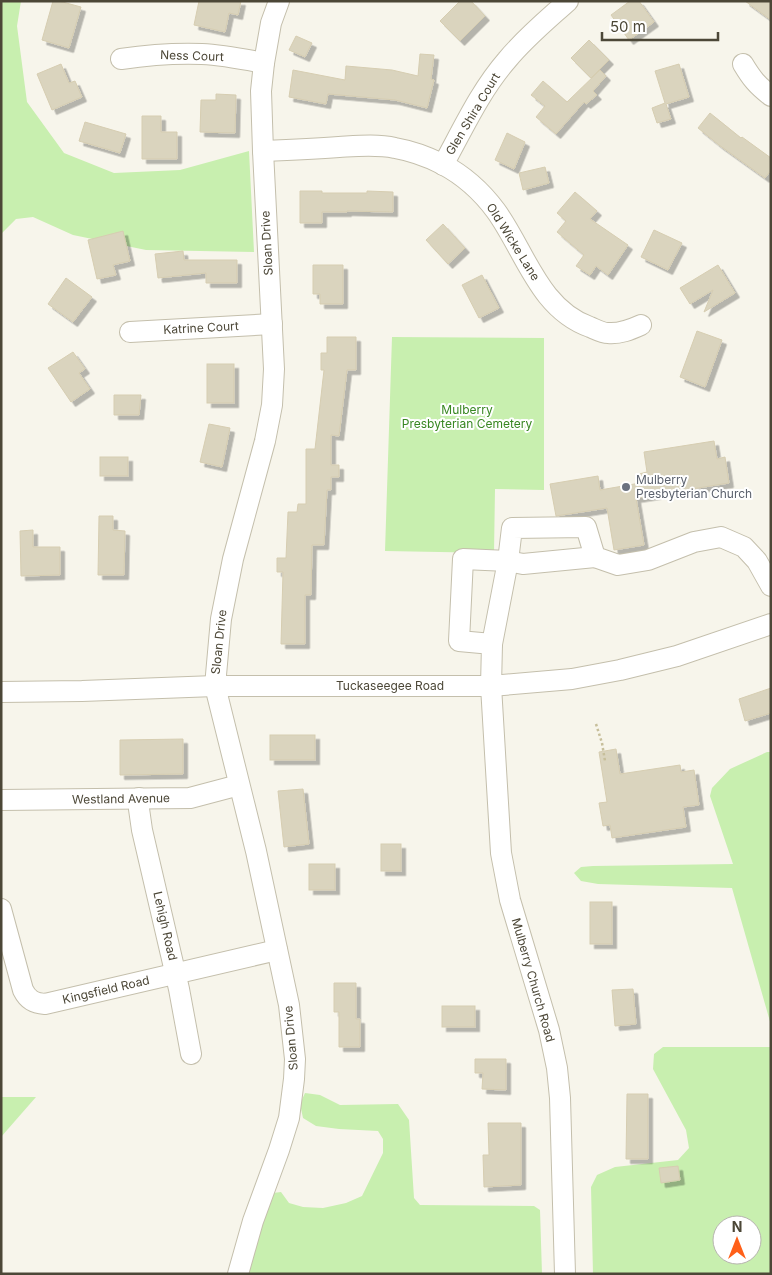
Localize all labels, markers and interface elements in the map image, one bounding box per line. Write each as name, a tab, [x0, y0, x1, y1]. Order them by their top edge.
scale bar	[602, 10, 718, 42]
text: 50 m	[610, 17, 646, 36]
street label: Ness Court	[160, 47, 224, 64]
street label: Glen Shira Court	[442, 70, 503, 158]
street label: Old Wicke Lane	[484, 200, 543, 283]
street label: Sloan Drive	[257, 210, 276, 276]
street label: Katrine Court	[163, 318, 239, 337]
park label: Mulberry Presbyterian Cemetery	[402, 402, 532, 431]
place label: Mulberry Presbyterian Church	[636, 472, 752, 501]
marker: Mulberry Presbyterian Church	[620, 481, 632, 493]
street label: Sloan Drive	[208, 609, 229, 675]
street label: Tuckaseegee Road	[336, 678, 444, 693]
street label: Westland Avenue	[72, 790, 170, 807]
street label: Lehigh Road	[150, 890, 181, 962]
street label: Mulberry Church Road	[509, 916, 558, 1044]
street label: Kingsfield Road	[61, 972, 151, 1007]
street label: Sloan Drive	[280, 1005, 301, 1071]
north arrow	[712, 1215, 762, 1265]
text: N	[732, 1218, 742, 1235]

